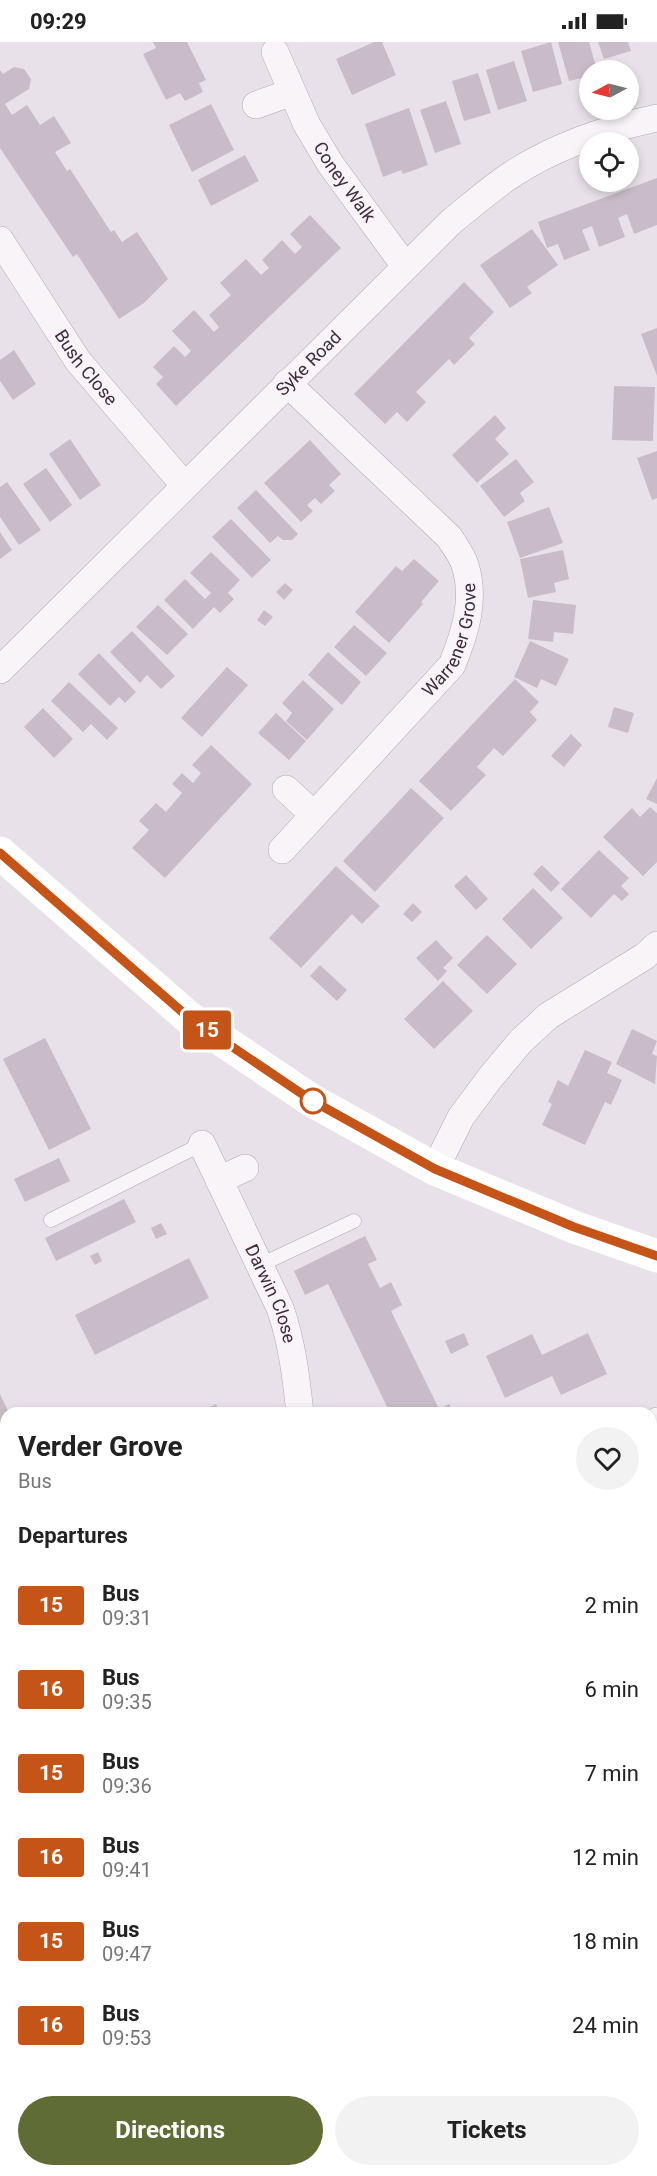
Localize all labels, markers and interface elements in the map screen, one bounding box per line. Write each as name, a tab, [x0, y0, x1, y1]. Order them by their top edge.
text: 09:29	[30, 9, 87, 34]
north arrow	[579, 60, 639, 120]
map controls	[579, 60, 639, 192]
button: locate	[579, 132, 639, 192]
street label: Coney Walk	[310, 138, 381, 227]
street label: Bush Close	[51, 326, 122, 409]
street label: Syke Road	[271, 326, 345, 400]
street label: Warrener Grove	[417, 582, 480, 701]
line badge: 15	[180, 1010, 234, 1050]
text: 15	[195, 1018, 219, 1042]
unlabelled marker	[300, 1088, 326, 1114]
street label: Darwin Close	[241, 1241, 300, 1345]
button: heart	[576, 1427, 639, 1490]
text: Verder Grove	[18, 1430, 183, 1463]
text: Bus	[18, 1469, 52, 1493]
text: Departures	[18, 1523, 128, 1548]
text: Bus	[102, 1581, 140, 1606]
text: 15	[39, 1593, 63, 1617]
text: 2 min	[584, 1593, 639, 1618]
text: 09:31	[102, 1606, 152, 1630]
text: Bus	[102, 1665, 140, 1690]
text: 16	[39, 1677, 63, 1701]
text: 6 min	[584, 1677, 639, 1702]
text: 09:35	[102, 1690, 152, 1714]
text: Bus	[102, 1749, 140, 1774]
text: 15	[39, 1761, 63, 1785]
text: 7 min	[584, 1761, 639, 1786]
text: 09:36	[102, 1774, 152, 1798]
text: Bus	[102, 1833, 140, 1858]
text: 16	[39, 1845, 63, 1869]
text: 12 min	[572, 1845, 639, 1870]
text: 09:41	[102, 1858, 152, 1882]
text: Bus	[102, 1917, 140, 1942]
text: 15	[39, 1929, 63, 1953]
text: 18 min	[572, 1929, 639, 1954]
text: 09:47	[102, 1942, 152, 1966]
text: Bus	[102, 2001, 140, 2026]
text: 16	[39, 2013, 63, 2037]
text: 24 min	[572, 2013, 639, 2038]
text: 09:53	[102, 2026, 152, 2050]
button: Directions	[18, 2096, 323, 2165]
button: Tickets	[335, 2096, 639, 2165]

